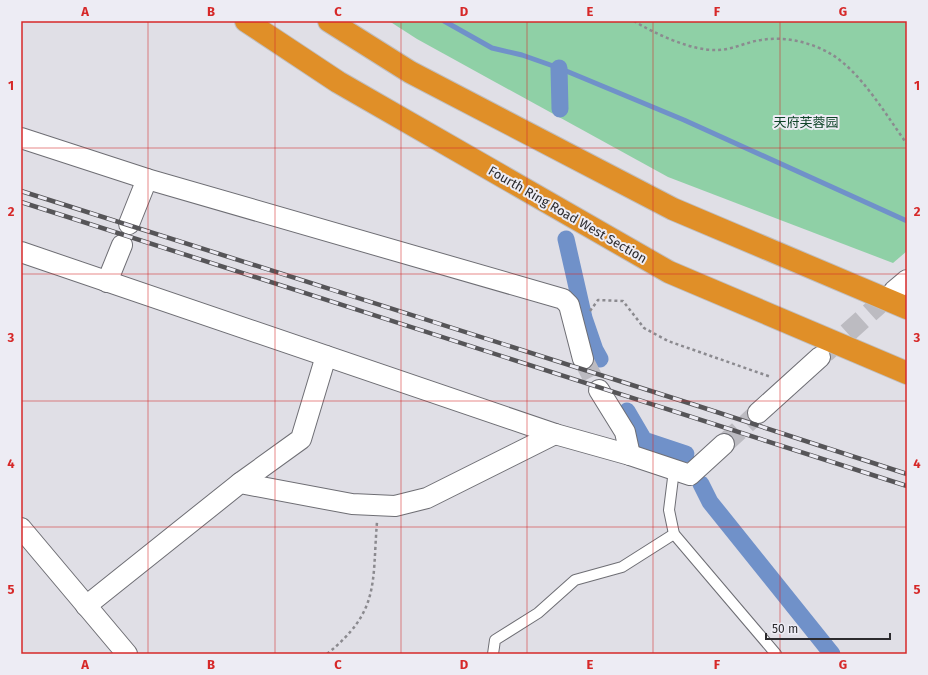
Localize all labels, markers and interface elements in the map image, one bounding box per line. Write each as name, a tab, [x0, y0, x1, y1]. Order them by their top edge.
text: A	[80, 4, 89, 19]
text: B	[207, 4, 215, 19]
text: C	[334, 4, 342, 19]
text: D	[460, 4, 469, 19]
text: E	[587, 4, 594, 19]
text: F	[714, 4, 721, 19]
text: G	[839, 4, 847, 19]
text: 1	[8, 78, 14, 93]
text: 1	[914, 78, 920, 93]
park label: 天府芙蓉园	[773, 115, 839, 130]
street label: Fourth Ring Road West Section	[486, 163, 650, 266]
text: 2	[8, 204, 15, 219]
text: 2	[914, 204, 921, 219]
text: 3	[7, 330, 15, 345]
text: 3	[913, 330, 921, 345]
text: 4	[7, 456, 15, 471]
text: 4	[913, 456, 921, 471]
text: 5	[8, 582, 15, 597]
text: 5	[914, 582, 921, 597]
scale bar	[766, 615, 890, 641]
text: 50 m	[772, 622, 798, 636]
text: A	[80, 657, 89, 672]
text: B	[207, 657, 215, 672]
text: C	[334, 657, 342, 672]
text: D	[460, 657, 469, 672]
text: E	[587, 657, 594, 672]
text: F	[714, 657, 721, 672]
text: G	[839, 657, 847, 672]

